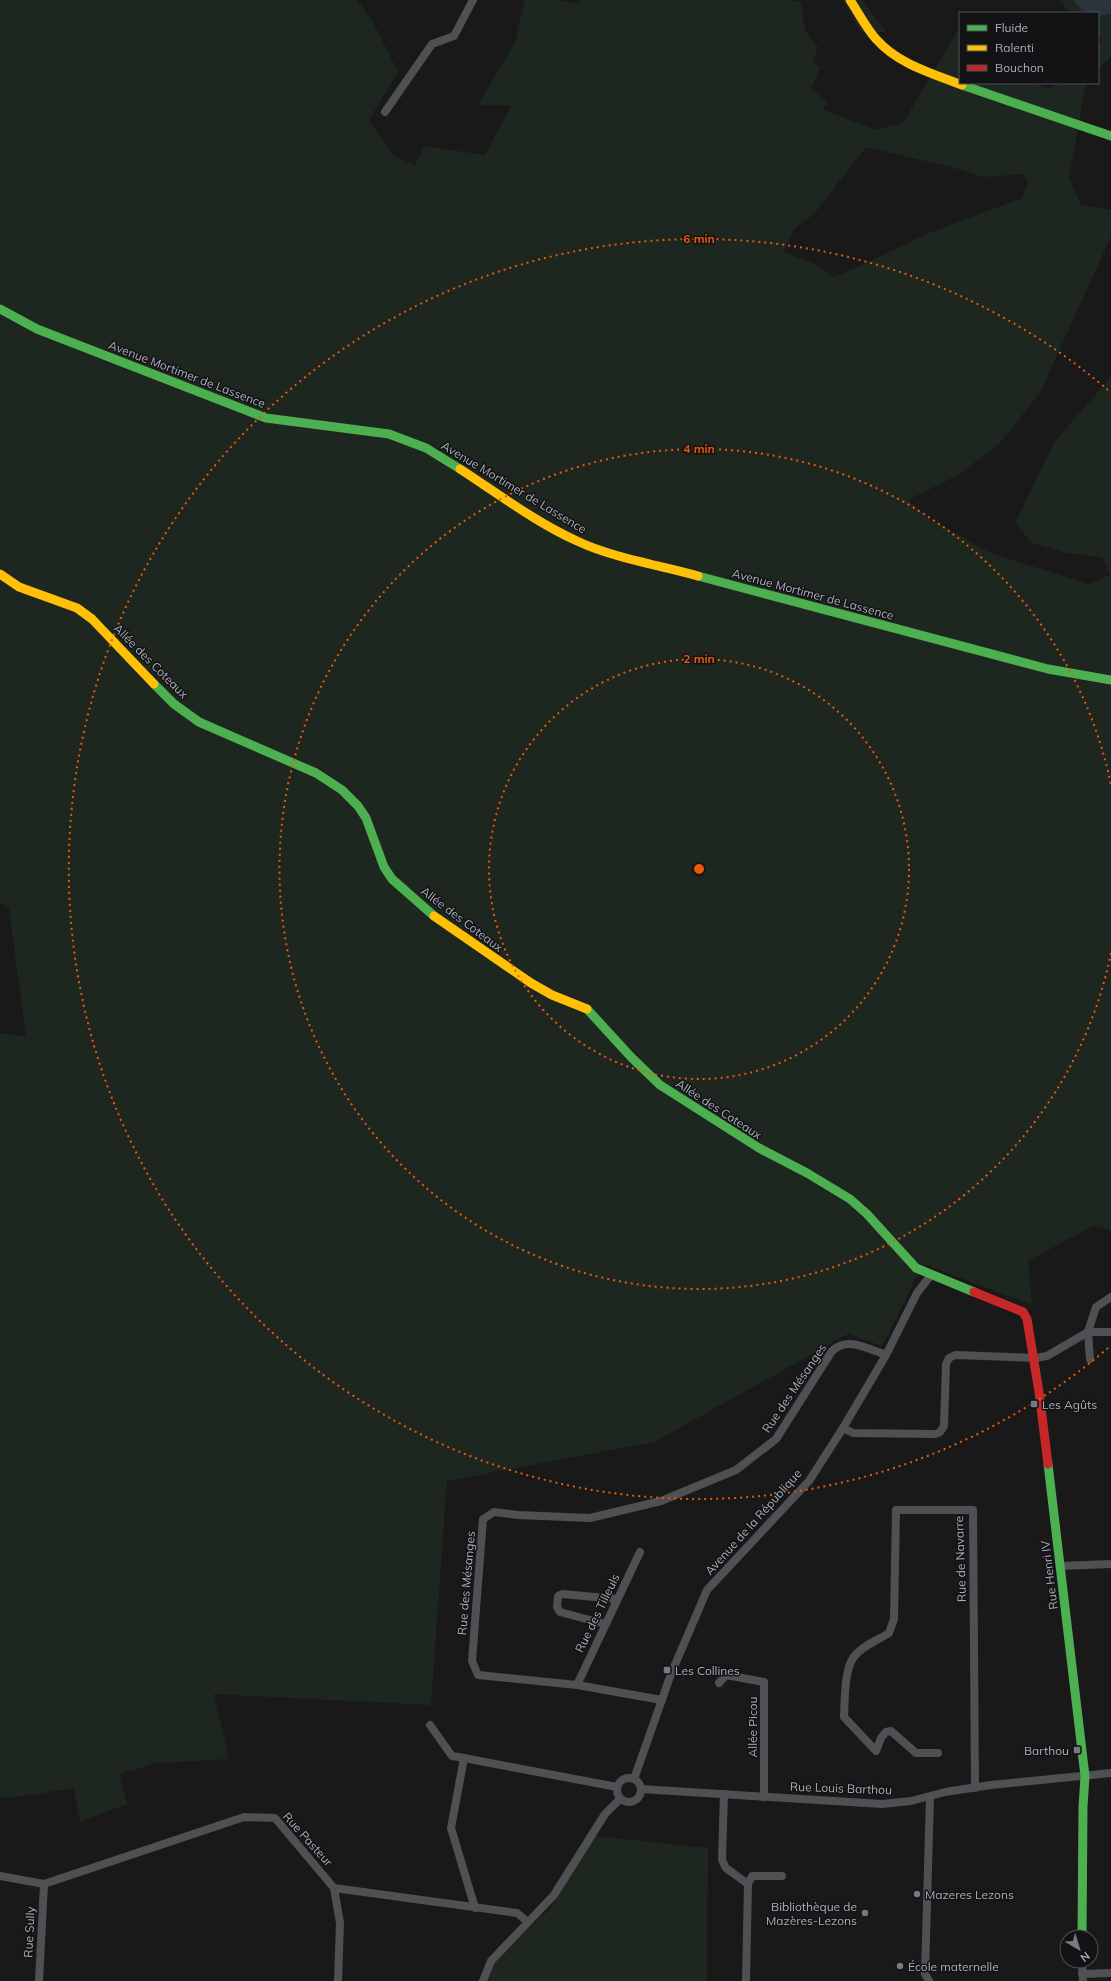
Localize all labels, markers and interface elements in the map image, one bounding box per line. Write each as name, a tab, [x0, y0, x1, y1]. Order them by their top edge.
legend	[959, 12, 1099, 84]
text: Fluide	[995, 20, 1028, 35]
text: Ralenti	[995, 40, 1034, 55]
text: Bouchon	[995, 60, 1044, 75]
text: 6 min	[683, 231, 715, 246]
street label: Avenue Mortimer de Lassence	[106, 337, 268, 411]
street label: Avenue Mortimer de Lassence	[439, 438, 589, 536]
text: 4 min	[683, 441, 715, 456]
street label: Avenue Mortimer de Lassence	[731, 565, 895, 623]
street label: Allée des Coteaux	[111, 621, 192, 702]
text: 2 min	[683, 651, 715, 666]
centre of rings	[692, 862, 706, 876]
street label: Allée des Coteaux	[418, 883, 507, 955]
street label: Allée des Coteaux	[673, 1076, 765, 1143]
street label: Rue des Mésanges	[759, 1340, 829, 1435]
place label: Les Agûts	[1042, 1397, 1097, 1412]
marker: Les Agûts	[1029, 1399, 1039, 1409]
street label: Avenue de la République	[701, 1466, 805, 1578]
street label: Rue de Navarre	[951, 1516, 969, 1602]
street label: Rue des Mésanges	[454, 1530, 478, 1636]
street label: Rue Henri IV	[1037, 1539, 1061, 1610]
street label: Rue des Tilleuls	[571, 1571, 623, 1655]
place label: Les Collines	[675, 1663, 740, 1678]
marker: Les Collines	[662, 1665, 672, 1675]
street label: Allée Picou	[745, 1697, 760, 1758]
place label: Barthou	[1024, 1743, 1069, 1758]
marker: Barthou	[1072, 1745, 1082, 1755]
street label: Rue Louis Barthou	[790, 1779, 892, 1797]
street label: Rue Pasteur	[280, 1809, 337, 1870]
place label: Mazeres Lezons	[925, 1887, 1014, 1902]
marker: Mazeres Lezons	[912, 1889, 922, 1899]
place label: Bibliothèque de Mazères-Lezons	[766, 1899, 857, 1928]
street label: Rue Sully	[20, 1905, 38, 1958]
marker: Bibliothèque de Mazères-Lezons	[860, 1908, 870, 1918]
north arrow	[1059, 1929, 1099, 1969]
text: N	[1078, 1949, 1093, 1965]
place label: École maternelle	[908, 1959, 999, 1974]
marker: École maternelle	[895, 1961, 905, 1971]

